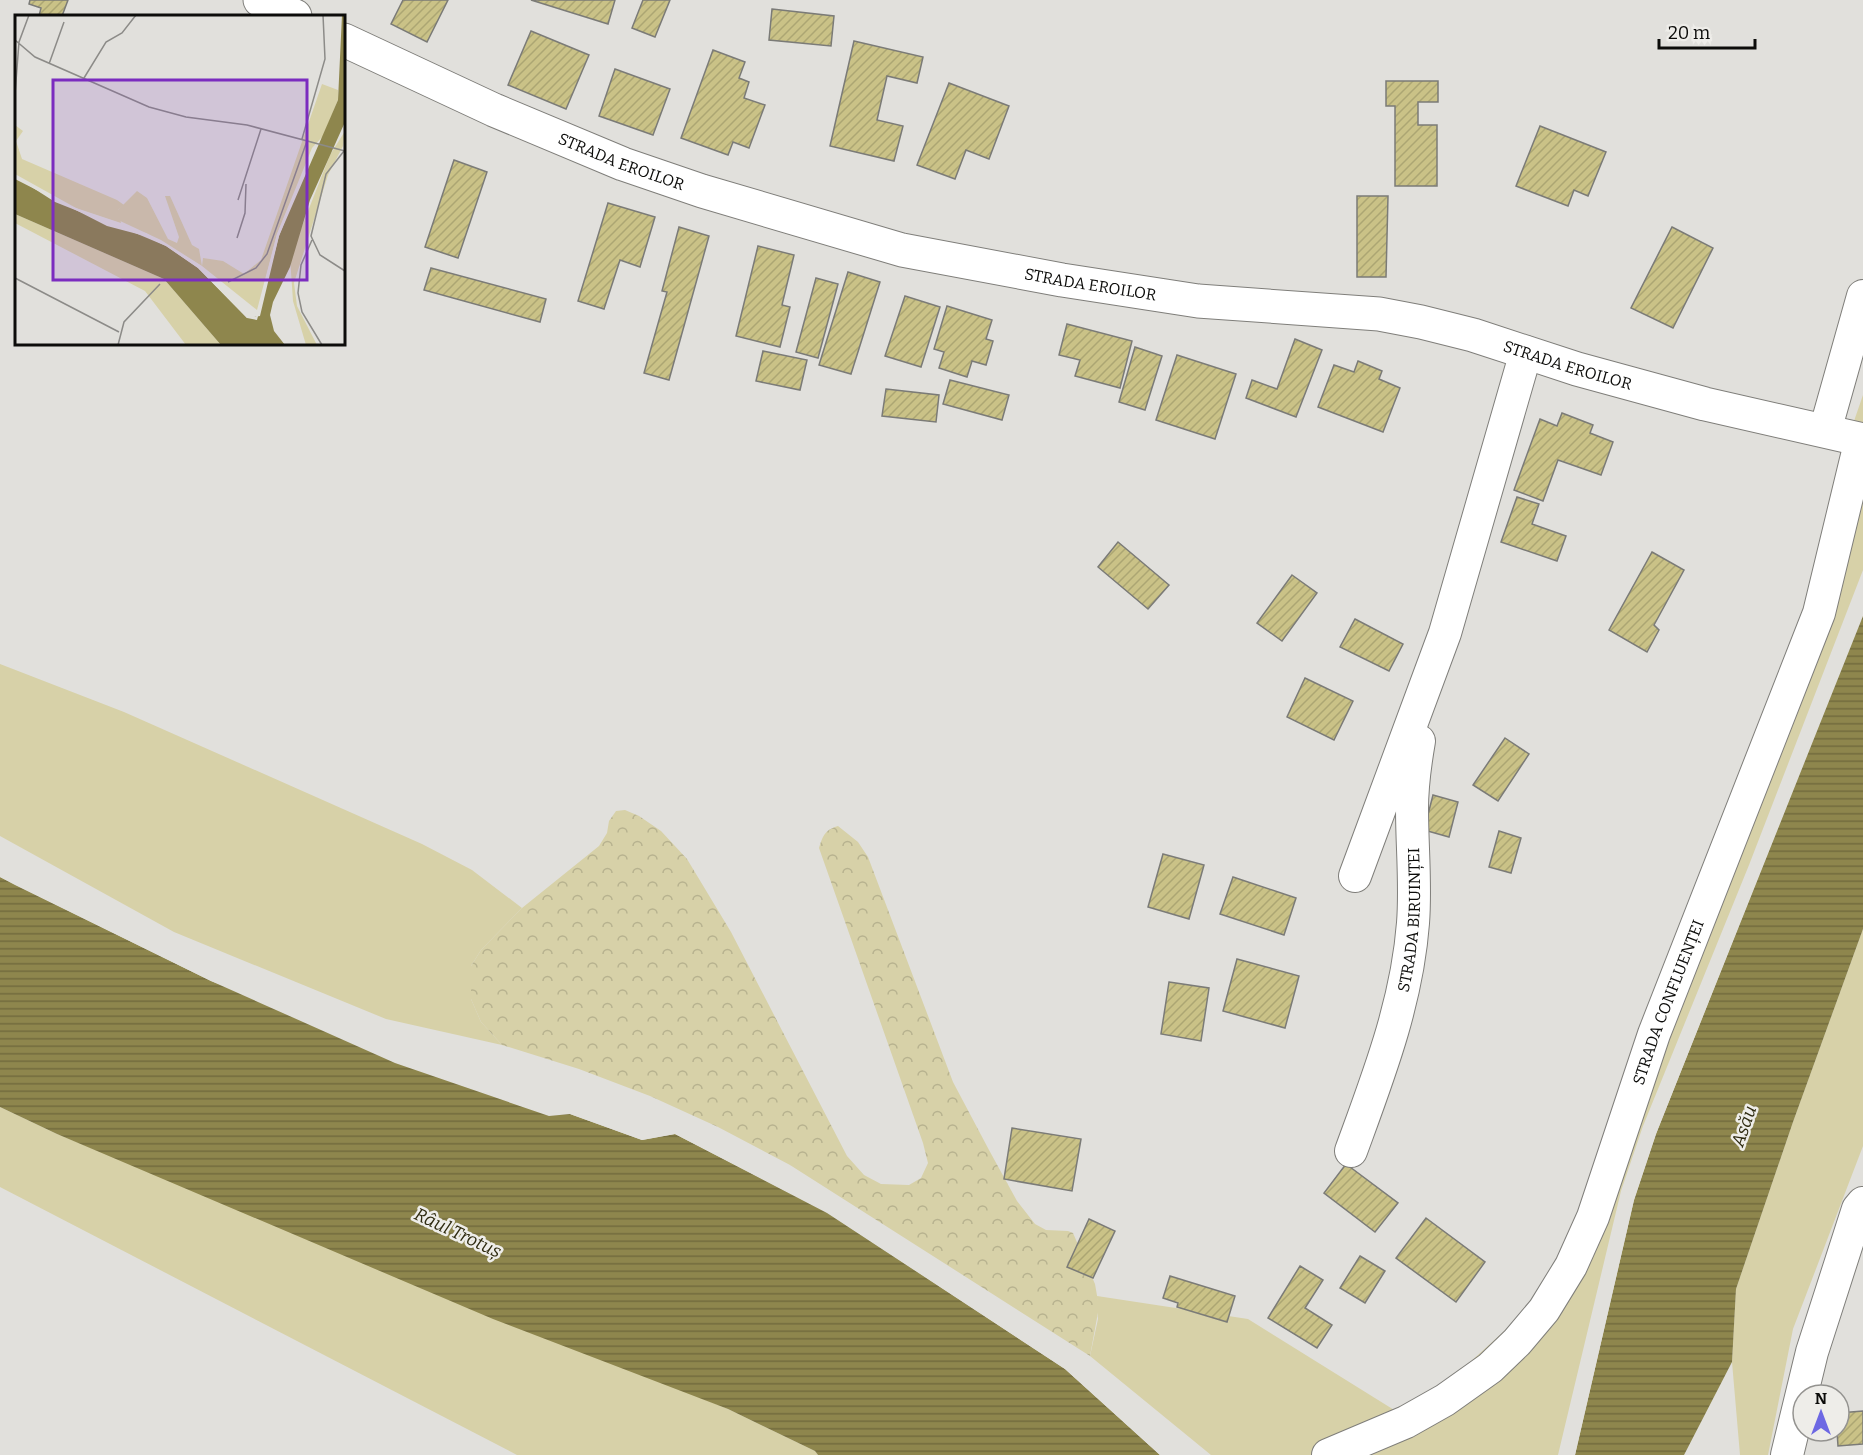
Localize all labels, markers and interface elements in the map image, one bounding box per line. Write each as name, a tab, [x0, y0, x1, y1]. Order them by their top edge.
scale bar	[1659, 12, 1755, 50]
inset map	[15, 15, 345, 345]
text: 20 m	[1668, 22, 1710, 44]
street label: STRADA EROILOR	[556, 129, 687, 194]
street label: STRADA EROILOR	[1023, 264, 1158, 304]
street label: STRADA EROILOR	[1501, 336, 1635, 393]
street label: STRADA BIRUINȚEI	[1393, 847, 1424, 994]
street label: STRADA CONFLUENȚEI	[1628, 917, 1707, 1087]
water label: Asău	[1726, 1103, 1761, 1150]
water label: Râul Trotuș	[411, 1203, 505, 1263]
north arrow	[1791, 1383, 1851, 1443]
text: N	[1815, 1389, 1827, 1408]

